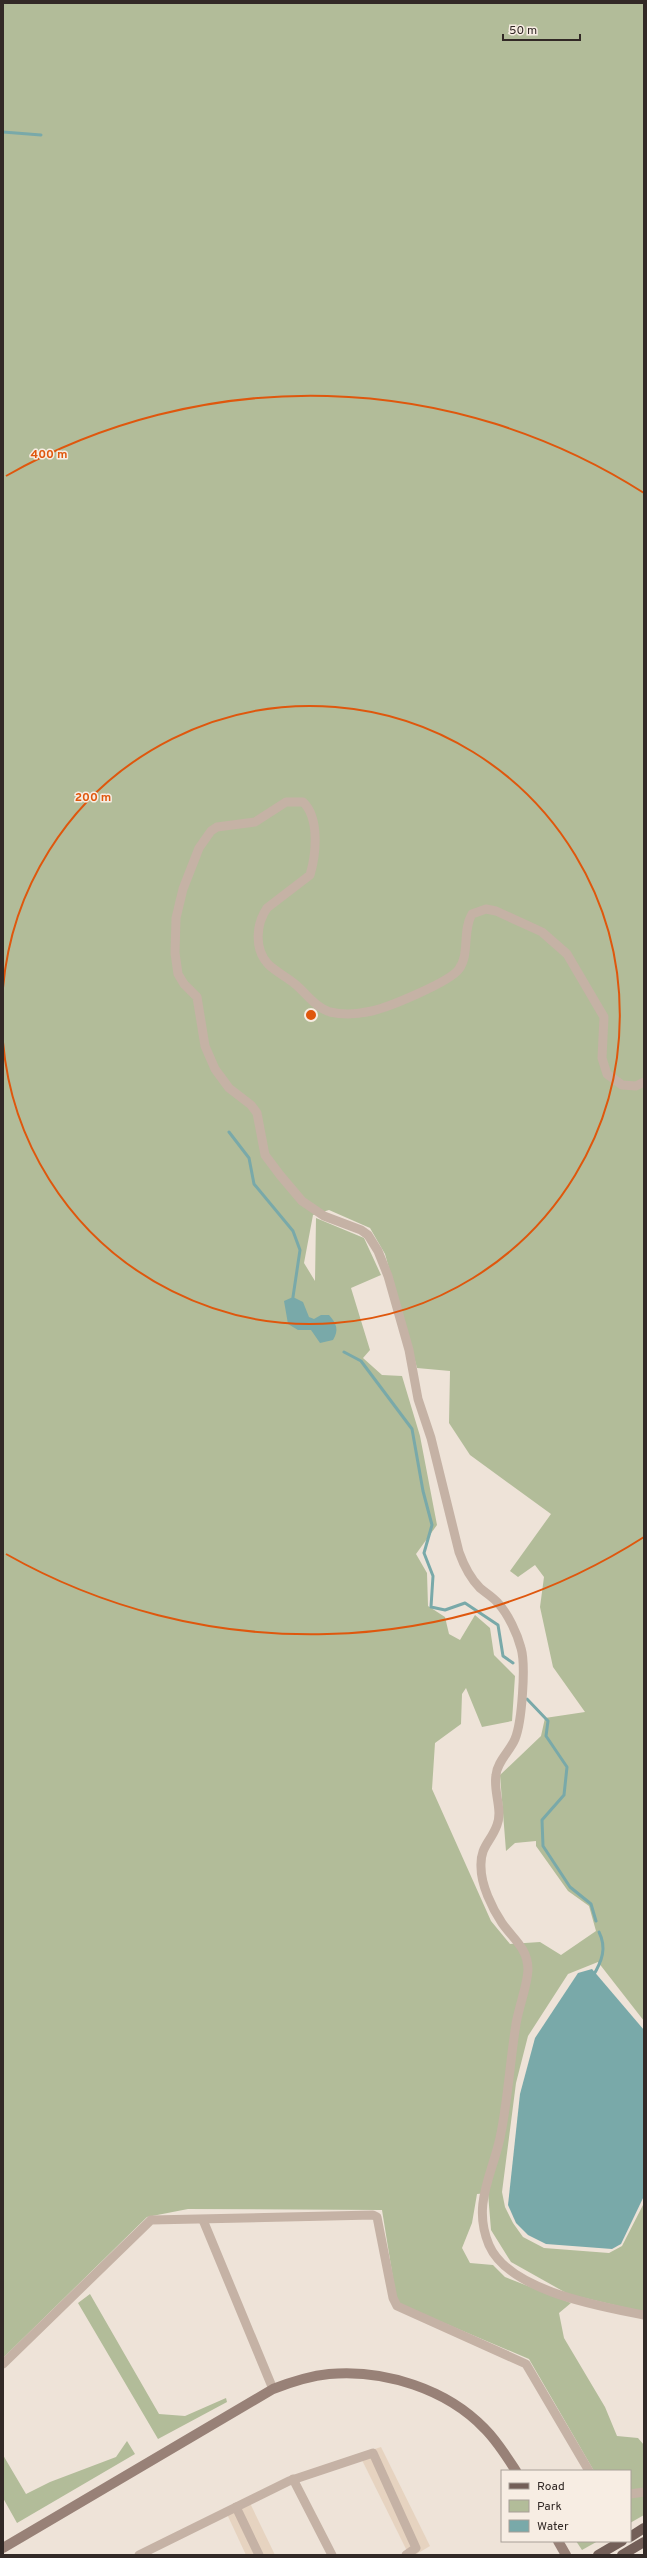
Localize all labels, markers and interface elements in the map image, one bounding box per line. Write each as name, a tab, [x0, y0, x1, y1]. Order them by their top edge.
scale bar	[503, 16, 580, 42]
text: 50 m	[509, 23, 537, 39]
text: 400 m	[30, 447, 68, 463]
text: 200 m	[75, 790, 111, 806]
centre of rings	[304, 1008, 318, 1022]
legend	[501, 2470, 631, 2542]
text: Road	[537, 2479, 565, 2495]
text: Park	[537, 2499, 562, 2515]
text: Water	[537, 2519, 569, 2535]

